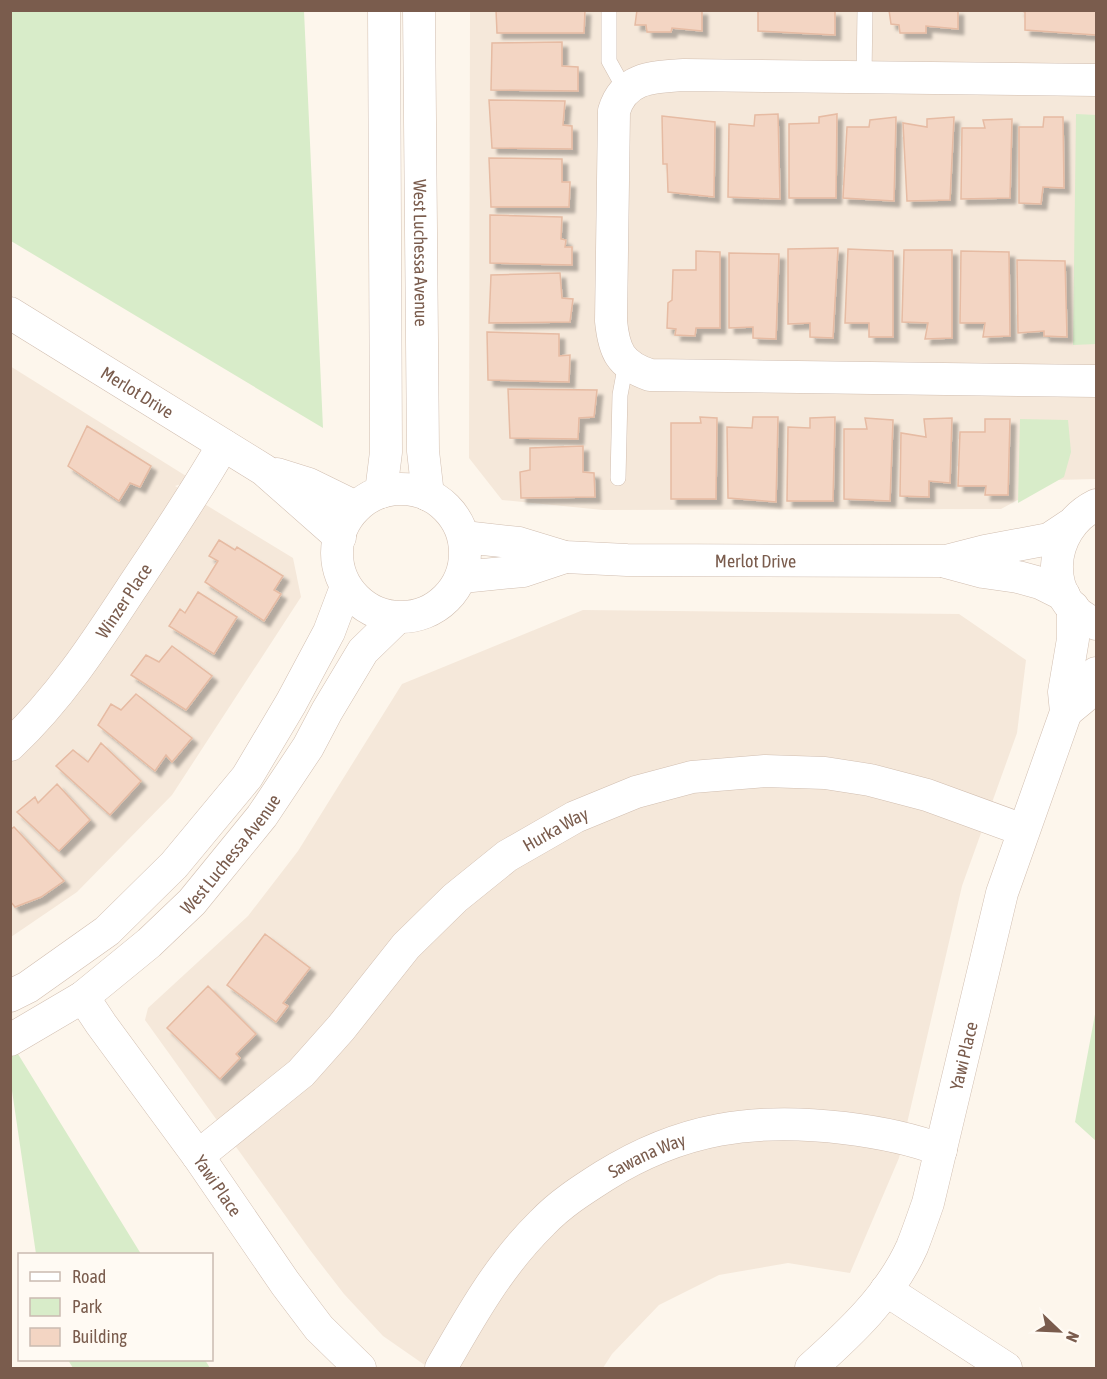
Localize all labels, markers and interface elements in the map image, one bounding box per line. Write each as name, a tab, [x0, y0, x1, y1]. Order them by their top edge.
street label: West Luchessa Avenue	[410, 179, 432, 327]
street label: Merlot Drive	[98, 362, 178, 422]
street label: Merlot Drive	[715, 550, 796, 571]
street label: Winzer Place	[91, 559, 156, 642]
street label: West Luchessa Avenue	[176, 790, 284, 918]
street label: Hurka Way	[519, 802, 591, 855]
street label: Yawi Place	[945, 1020, 981, 1092]
street label: Sawana Way	[604, 1128, 688, 1182]
street label: Yawi Place	[190, 1151, 247, 1220]
legend	[18, 1253, 213, 1361]
text: Road	[72, 1266, 106, 1287]
text: Park	[72, 1296, 102, 1317]
north arrow	[1029, 1301, 1089, 1361]
text: Building	[72, 1326, 127, 1347]
text: N	[1063, 1329, 1083, 1345]

